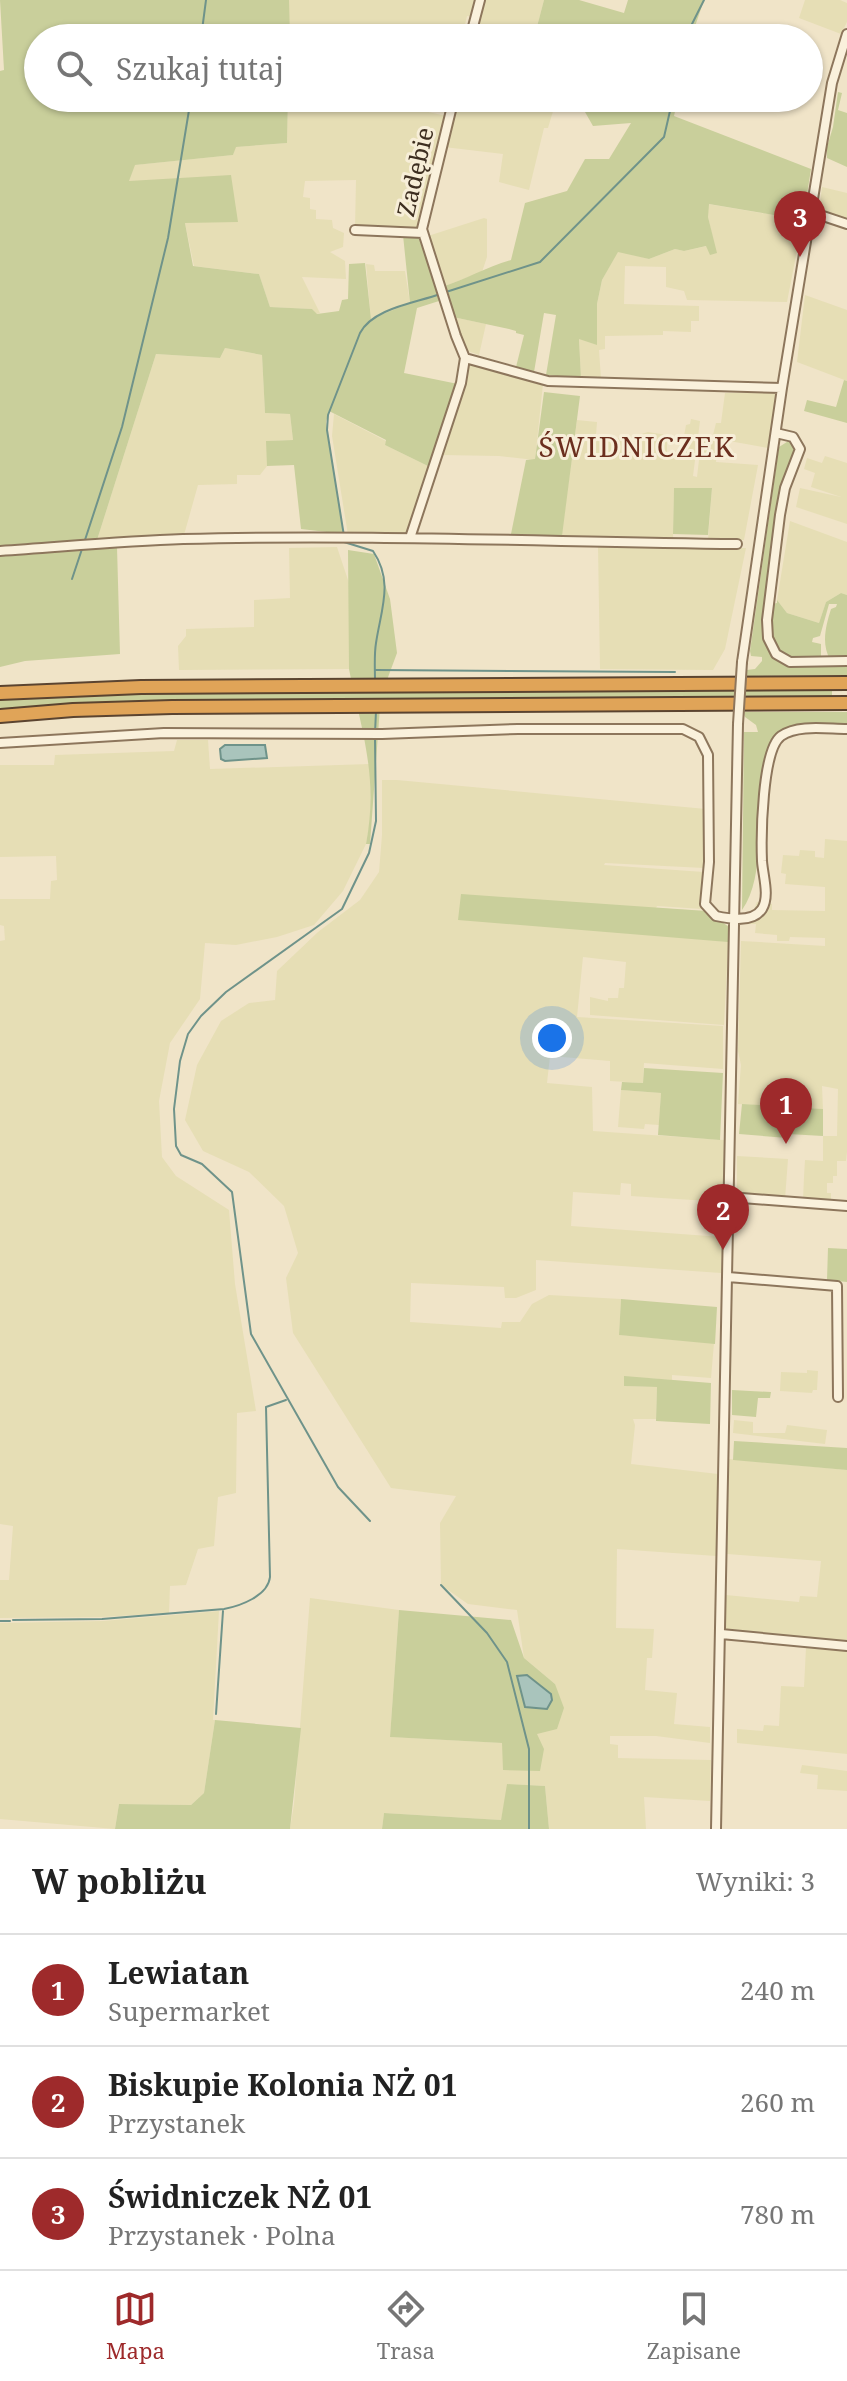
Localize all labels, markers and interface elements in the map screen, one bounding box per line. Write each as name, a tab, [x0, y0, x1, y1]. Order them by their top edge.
search box	[24, 24, 823, 112]
icon: search	[52, 46, 96, 90]
text: Szukaj tutaj	[116, 48, 284, 89]
street label: Zadębie	[388, 124, 441, 219]
pin: 3	[774, 191, 826, 257]
district label: ŚWIDNICZEK	[538, 427, 736, 465]
your location	[532, 1018, 572, 1058]
pin: 1	[760, 1078, 812, 1144]
pin: 2	[697, 1184, 749, 1250]
text: W pobliżu	[32, 1858, 207, 1904]
text: Wyniki: 3	[696, 1863, 815, 1899]
text: Lewiatan	[108, 1952, 249, 1993]
text: 1	[51, 1972, 65, 2008]
text: 240 m	[740, 1972, 815, 2008]
text: Supermarket	[108, 1993, 270, 2029]
text: Biskupie Kolonia NŻ 01	[108, 2064, 458, 2105]
text: 2	[51, 2084, 65, 2120]
text: 260 m	[740, 2084, 815, 2120]
text: Przystanek	[108, 2105, 245, 2141]
text: Świdniczek NŻ 01	[108, 2176, 372, 2217]
text: 3	[51, 2196, 65, 2232]
text: 780 m	[740, 2196, 815, 2232]
text: Przystanek · Polna	[108, 2217, 336, 2253]
tab: Mapa	[106, 2287, 165, 2365]
tab: Trasa	[377, 2287, 435, 2365]
tab: Zapisane	[647, 2287, 741, 2365]

